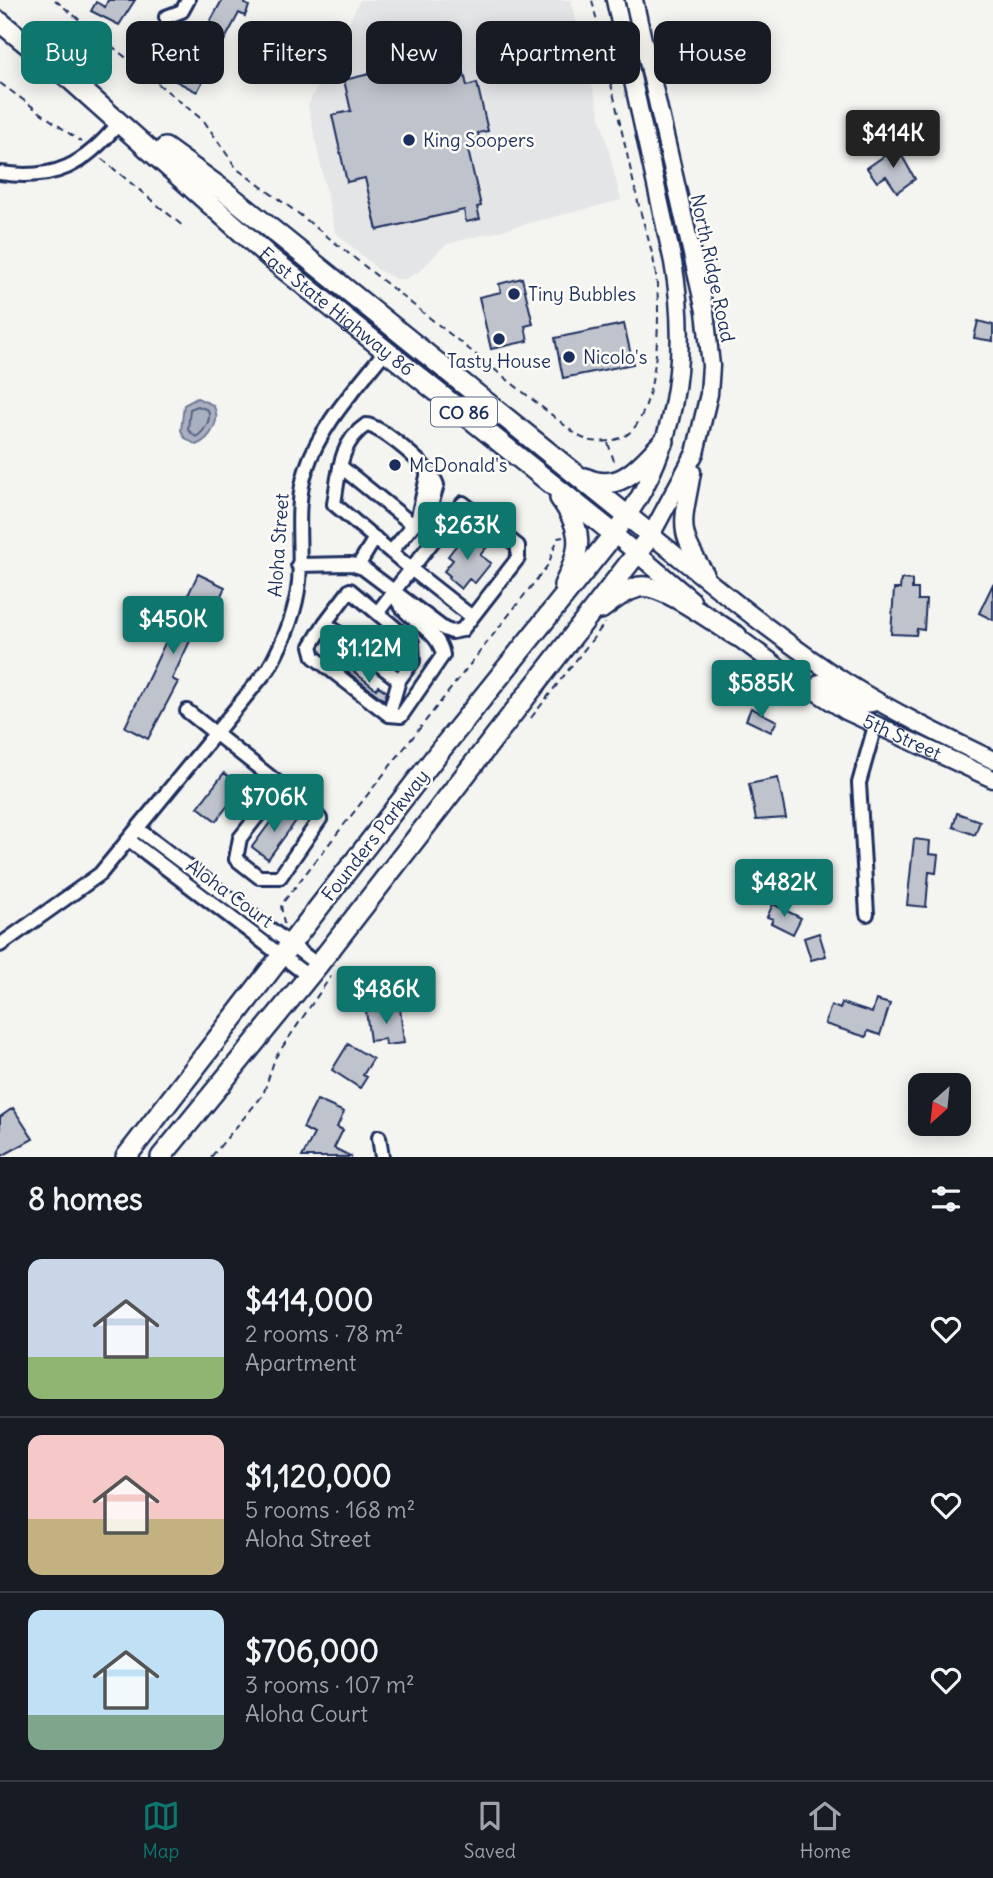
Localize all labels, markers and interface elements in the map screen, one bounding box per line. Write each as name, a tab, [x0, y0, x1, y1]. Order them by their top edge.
chip: Buy	[21, 21, 112, 84]
chip: Rent	[126, 21, 224, 84]
chip: Filters	[238, 21, 352, 84]
chip: New	[366, 21, 462, 84]
chip: Apartment	[476, 21, 640, 84]
chip: House	[654, 21, 771, 84]
pin: $414K	[844, 110, 942, 170]
text: $414K	[862, 118, 924, 147]
place label: King Soopers	[423, 128, 535, 152]
marker: King Soopers	[401, 132, 417, 148]
street label: North Ridge Road	[686, 192, 740, 344]
street label: East State Highway 86	[254, 242, 419, 381]
place label: Tiny Bubbles	[528, 282, 636, 306]
marker: Tiny Bubbles	[506, 286, 522, 302]
marker: Tasty House	[491, 331, 507, 347]
place label: Nicolo's	[583, 345, 647, 369]
place label: Tasty House	[447, 349, 551, 373]
marker: Nicolo's	[561, 349, 577, 365]
road number: CO 86	[431, 398, 497, 426]
place label: McDonald's	[409, 453, 507, 477]
marker: McDonald's	[387, 457, 403, 473]
street label: Aloha Street	[262, 492, 294, 598]
pin: $263K	[418, 503, 516, 562]
text: $263K	[434, 510, 500, 539]
pin: $450K	[124, 596, 222, 656]
text: $450K	[139, 604, 207, 633]
pin: $1.12M	[312, 626, 426, 685]
text: $1.12M	[336, 633, 402, 662]
pin: $585K	[712, 660, 810, 720]
text: $585K	[728, 668, 794, 697]
street label: 5th Street	[859, 709, 945, 765]
street label: Founders Parkway	[316, 764, 434, 906]
pin: $706K	[225, 774, 323, 834]
text: $706K	[241, 782, 307, 811]
street label: Aloha Court	[182, 853, 278, 933]
pin: $482K	[735, 860, 833, 919]
text: $482K	[751, 867, 817, 896]
pin: $486K	[337, 967, 435, 1026]
text: $486K	[353, 974, 419, 1003]
north arrow	[908, 1073, 971, 1136]
map controls	[908, 1073, 971, 1136]
text: 8 homes	[28, 1180, 143, 1218]
icon: filters	[927, 1180, 965, 1218]
text: $414,000	[245, 1281, 373, 1319]
icon: home	[84, 1287, 168, 1371]
icon: heart	[927, 1310, 965, 1348]
text: 2 rooms · 78 m²	[245, 1319, 404, 1348]
text: Apartment	[245, 1348, 357, 1377]
text: $1,120,000	[245, 1457, 392, 1495]
icon: home	[84, 1463, 168, 1547]
icon: heart	[927, 1486, 965, 1524]
text: 5 rooms · 168 m²	[245, 1495, 415, 1524]
text: Aloha Street	[245, 1524, 371, 1553]
text: $706,000	[245, 1632, 379, 1670]
icon: home	[84, 1638, 168, 1722]
icon: heart	[927, 1661, 965, 1699]
text: 3 rooms · 107 m²	[245, 1670, 415, 1699]
text: Aloha Court	[245, 1699, 368, 1728]
tab: Map	[142, 1797, 180, 1863]
tab: Saved	[464, 1797, 516, 1863]
tab: Home	[800, 1797, 851, 1863]

